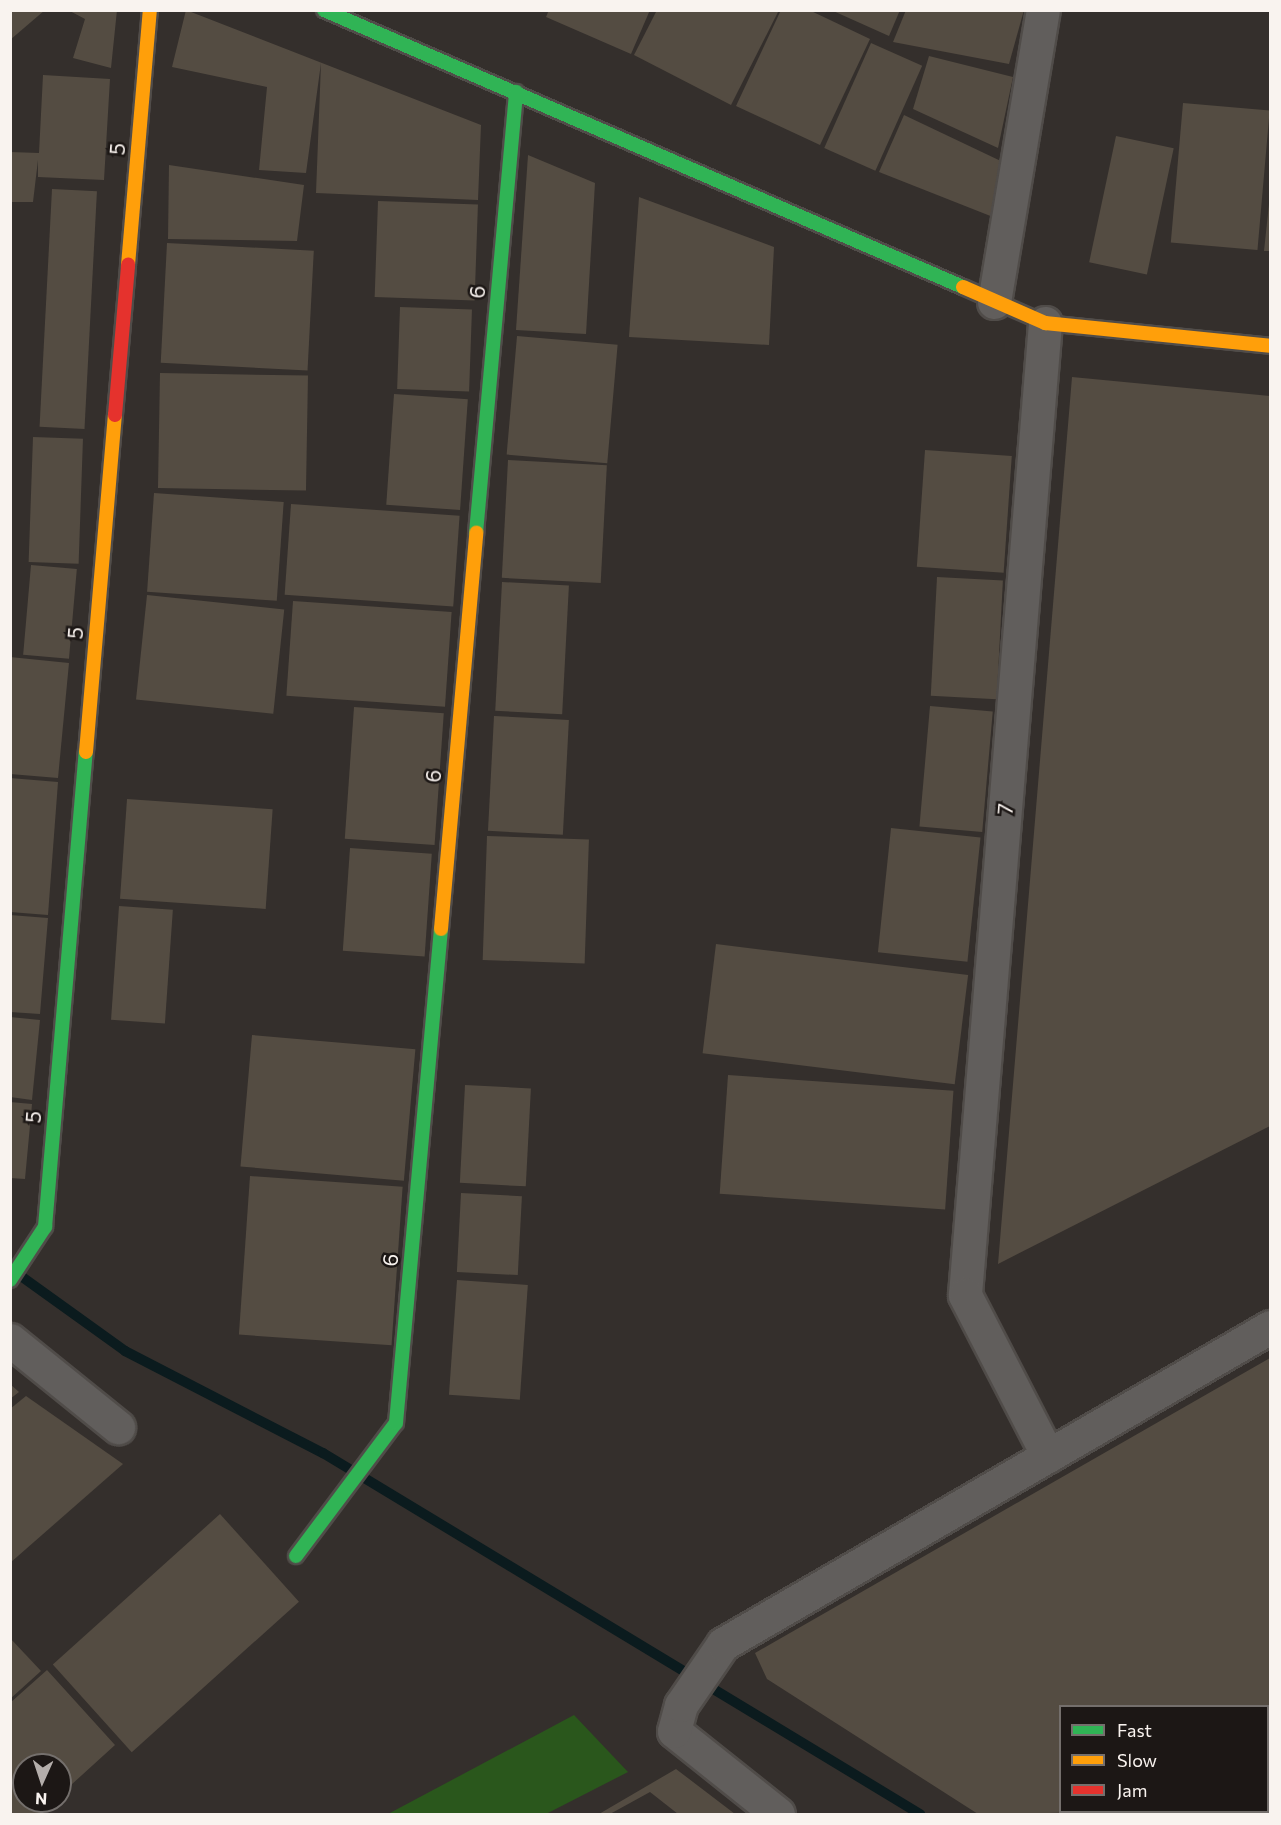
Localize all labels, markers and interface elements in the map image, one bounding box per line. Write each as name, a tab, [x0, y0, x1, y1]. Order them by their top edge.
street label: 5	[104, 142, 130, 156]
street label: 6	[464, 285, 490, 299]
street label: 5	[62, 626, 88, 640]
street label: 6	[420, 769, 446, 783]
street label: 7	[992, 802, 1018, 816]
street label: 5	[20, 1110, 46, 1124]
street label: 6	[377, 1253, 403, 1267]
legend	[1059, 1705, 1269, 1813]
text: Fast	[1117, 1719, 1152, 1741]
text: Slow	[1117, 1749, 1157, 1771]
north arrow	[12, 1753, 72, 1813]
text: Jam	[1117, 1779, 1147, 1801]
text: N	[35, 1790, 48, 1809]

